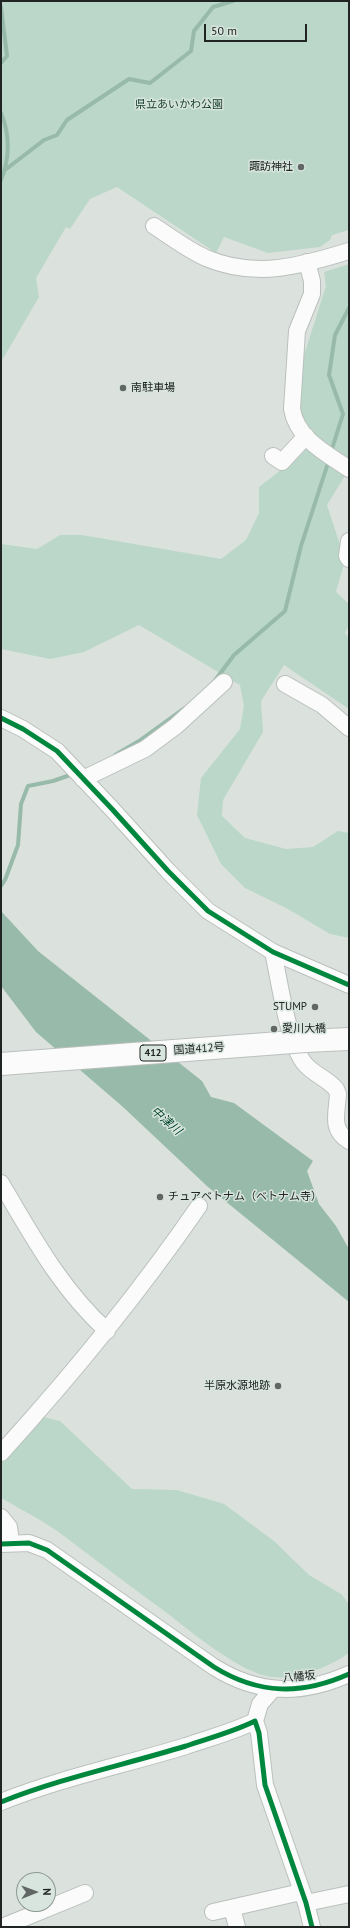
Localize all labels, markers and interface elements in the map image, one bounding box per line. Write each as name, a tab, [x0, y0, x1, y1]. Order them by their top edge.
scale bar	[206, 16, 309, 42]
text: 50 m	[211, 23, 237, 38]
park label: 県立あいかわ公園	[135, 98, 223, 112]
place label: 諏訪神社	[249, 160, 293, 174]
marker: 諏訪神社	[296, 162, 306, 172]
place label: 南駐車場	[131, 381, 175, 395]
marker: 南駐車場	[118, 383, 128, 393]
place label: STUMP	[273, 1000, 307, 1014]
marker: STUMP	[310, 1002, 320, 1012]
place label: 愛川大橋	[282, 1022, 326, 1036]
marker: 愛川大橋	[269, 1024, 279, 1034]
street label: 国道412号	[173, 1041, 225, 1057]
road number: 412	[140, 1045, 166, 1061]
water label: 中津川	[148, 1104, 184, 1138]
place label: チュアベトナム（ベトナム寺）	[168, 1190, 322, 1204]
marker: チュアベトナム（ベトナム寺）	[155, 1192, 165, 1202]
place label: 半原水源地跡	[204, 1379, 270, 1393]
marker: 半原水源地跡	[273, 1381, 283, 1391]
street label: 八幡坂	[282, 1669, 316, 1685]
north arrow	[16, 1872, 56, 1912]
text: N	[40, 1888, 54, 1896]

